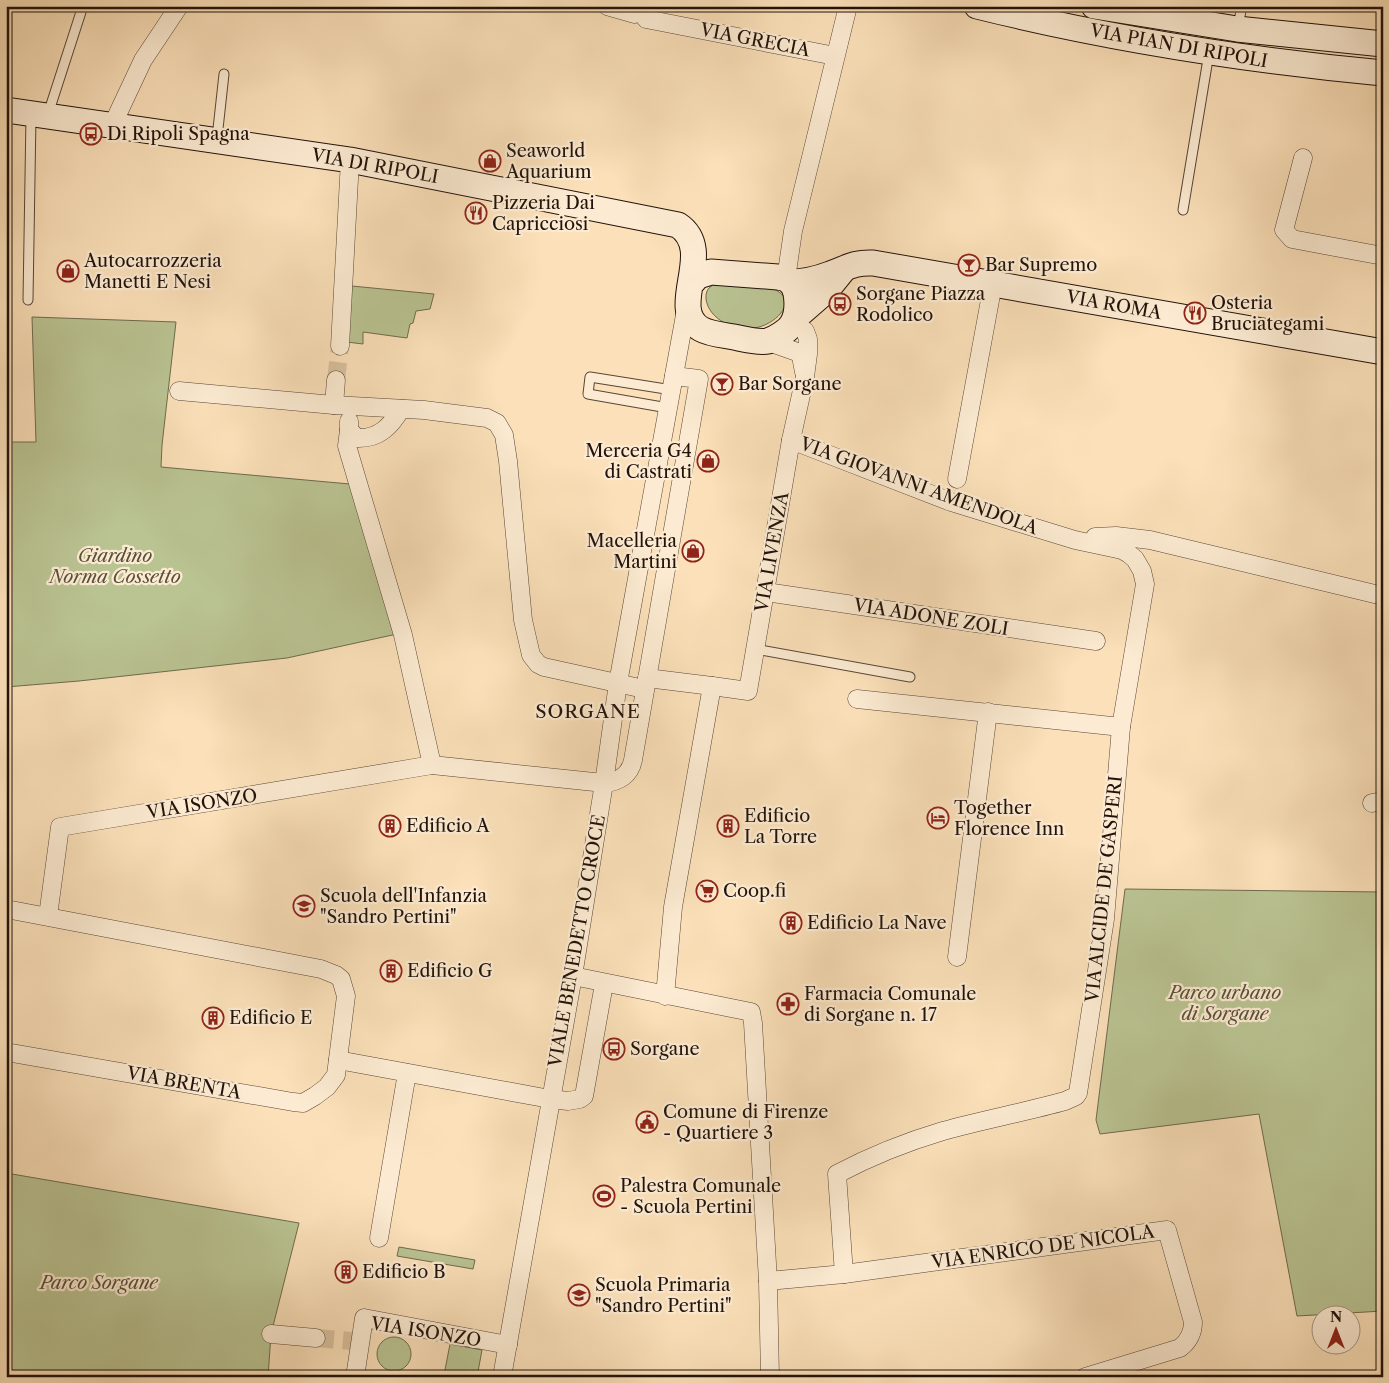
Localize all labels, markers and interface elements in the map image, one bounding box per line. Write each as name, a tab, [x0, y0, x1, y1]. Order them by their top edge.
street label: VIA GRECIA	[697, 18, 812, 62]
street label: VIA PIAN DI RIPOLI	[1088, 19, 1269, 72]
bus stop icon: Di Ripoli Spagna	[79, 122, 103, 146]
place label: Di Ripoli Spagna	[107, 123, 250, 145]
place label: Seaworld Aquarium	[505, 140, 592, 183]
street label: VIA DI RIPOLI	[309, 144, 440, 188]
shop icon: Seaworld Aquarium	[478, 149, 502, 173]
place label: Pizzeria Dai Capricciosi	[492, 192, 595, 235]
restaurant icon: Pizzeria Dai Capricciosi	[464, 201, 488, 225]
place label: Autocarrozzeria Manetti E Nesi	[83, 250, 222, 293]
bar icon: Bar Supremo	[957, 253, 981, 277]
place label: Bar Supremo	[985, 254, 1097, 276]
shop icon: Autocarrozzeria Manetti E Nesi	[56, 259, 80, 283]
place label: Sorgane Piazza Rodolico	[856, 283, 986, 326]
street label: VIA ROMA	[1064, 286, 1164, 324]
bus stop icon: Sorgane Piazza Rodolico	[828, 292, 852, 316]
place label: Osteria Bruciategami	[1211, 292, 1325, 335]
restaurant icon: Osteria Bruciategami	[1183, 301, 1207, 325]
bar icon: Bar Sorgane	[710, 372, 734, 396]
place label: Bar Sorgane	[738, 373, 842, 395]
street label: VIA GIOVANNI AMENDOLA	[796, 432, 1042, 540]
place label: Merceria G4 di Castrati	[585, 440, 693, 483]
shop icon: Merceria G4 di Castrati	[696, 449, 720, 473]
street label: VIA LIVENZA	[750, 490, 794, 615]
place label: Macelleria Martini	[587, 530, 678, 573]
shop icon: Macelleria Martini	[681, 539, 705, 563]
park label: Giardino Norma Cossetto	[47, 545, 181, 588]
street label: VIA ADONE ZOLI	[851, 594, 1010, 640]
district label: SORGANE	[535, 700, 641, 723]
street label: VIA ALCIDE DE GASPERI	[1081, 774, 1127, 1005]
street label: VIA ISONZO	[144, 784, 259, 824]
place label: Together Florence Inn	[954, 797, 1064, 840]
place label: Edificio La Torre	[744, 805, 817, 848]
hotel icon: Together Florence Inn	[926, 806, 950, 830]
street label: VIALE BENEDETTO CROCE	[544, 813, 610, 1070]
building icon: Edificio A	[378, 814, 402, 838]
building icon: Edificio La Torre	[716, 814, 740, 838]
place label: Edificio A	[406, 815, 490, 837]
supermarket icon: Coop.fi	[695, 879, 719, 903]
place label: Coop.fi	[723, 880, 787, 902]
place label: Scuola dell'Infanzia "Sandro Pertini"	[320, 885, 487, 928]
school or university icon: Scuola dell'Infanzia "Sandro Pertini"	[292, 894, 316, 918]
building icon: Edificio La Nave	[779, 911, 803, 935]
place label: Edificio La Nave	[807, 912, 947, 934]
building icon: Edificio G	[379, 959, 403, 983]
place label: Edificio G	[407, 960, 493, 982]
park label: Parco urbano di Sorgane	[1167, 982, 1281, 1025]
place label: Farmacia Comunale di Sorgane n. 17	[804, 983, 976, 1026]
pharmacy icon: Farmacia Comunale di Sorgane n. 17	[776, 992, 800, 1016]
building icon: Edificio E	[201, 1006, 225, 1030]
place label: Edificio E	[229, 1007, 312, 1029]
bus stop icon: Sorgane	[602, 1037, 626, 1061]
place label: Sorgane	[630, 1038, 700, 1060]
street label: VIA BRENTA	[124, 1062, 243, 1104]
place label: Comune di Firenze - Quartiere 3	[663, 1101, 828, 1144]
public building icon: Comune di Firenze - Quartiere 3	[635, 1110, 659, 1134]
place label: Palestra Comunale - Scuola Pertini	[620, 1175, 781, 1218]
sports icon: Palestra Comunale - Scuola Pertini	[592, 1184, 616, 1208]
street label: VIA ENRICO DE NICOLA	[929, 1220, 1156, 1274]
building icon: Edificio B	[334, 1260, 358, 1284]
place label: Edificio B	[362, 1261, 446, 1283]
park label: Parco Sorgane	[38, 1272, 159, 1294]
place label: Scuola Primaria "Sandro Pertini"	[595, 1274, 732, 1317]
school or university icon: Scuola Primaria "Sandro Pertini"	[567, 1283, 591, 1307]
north arrow	[1312, 1306, 1362, 1356]
text: N	[1330, 1308, 1342, 1326]
street label: VIA ISONZO	[368, 1312, 483, 1352]

